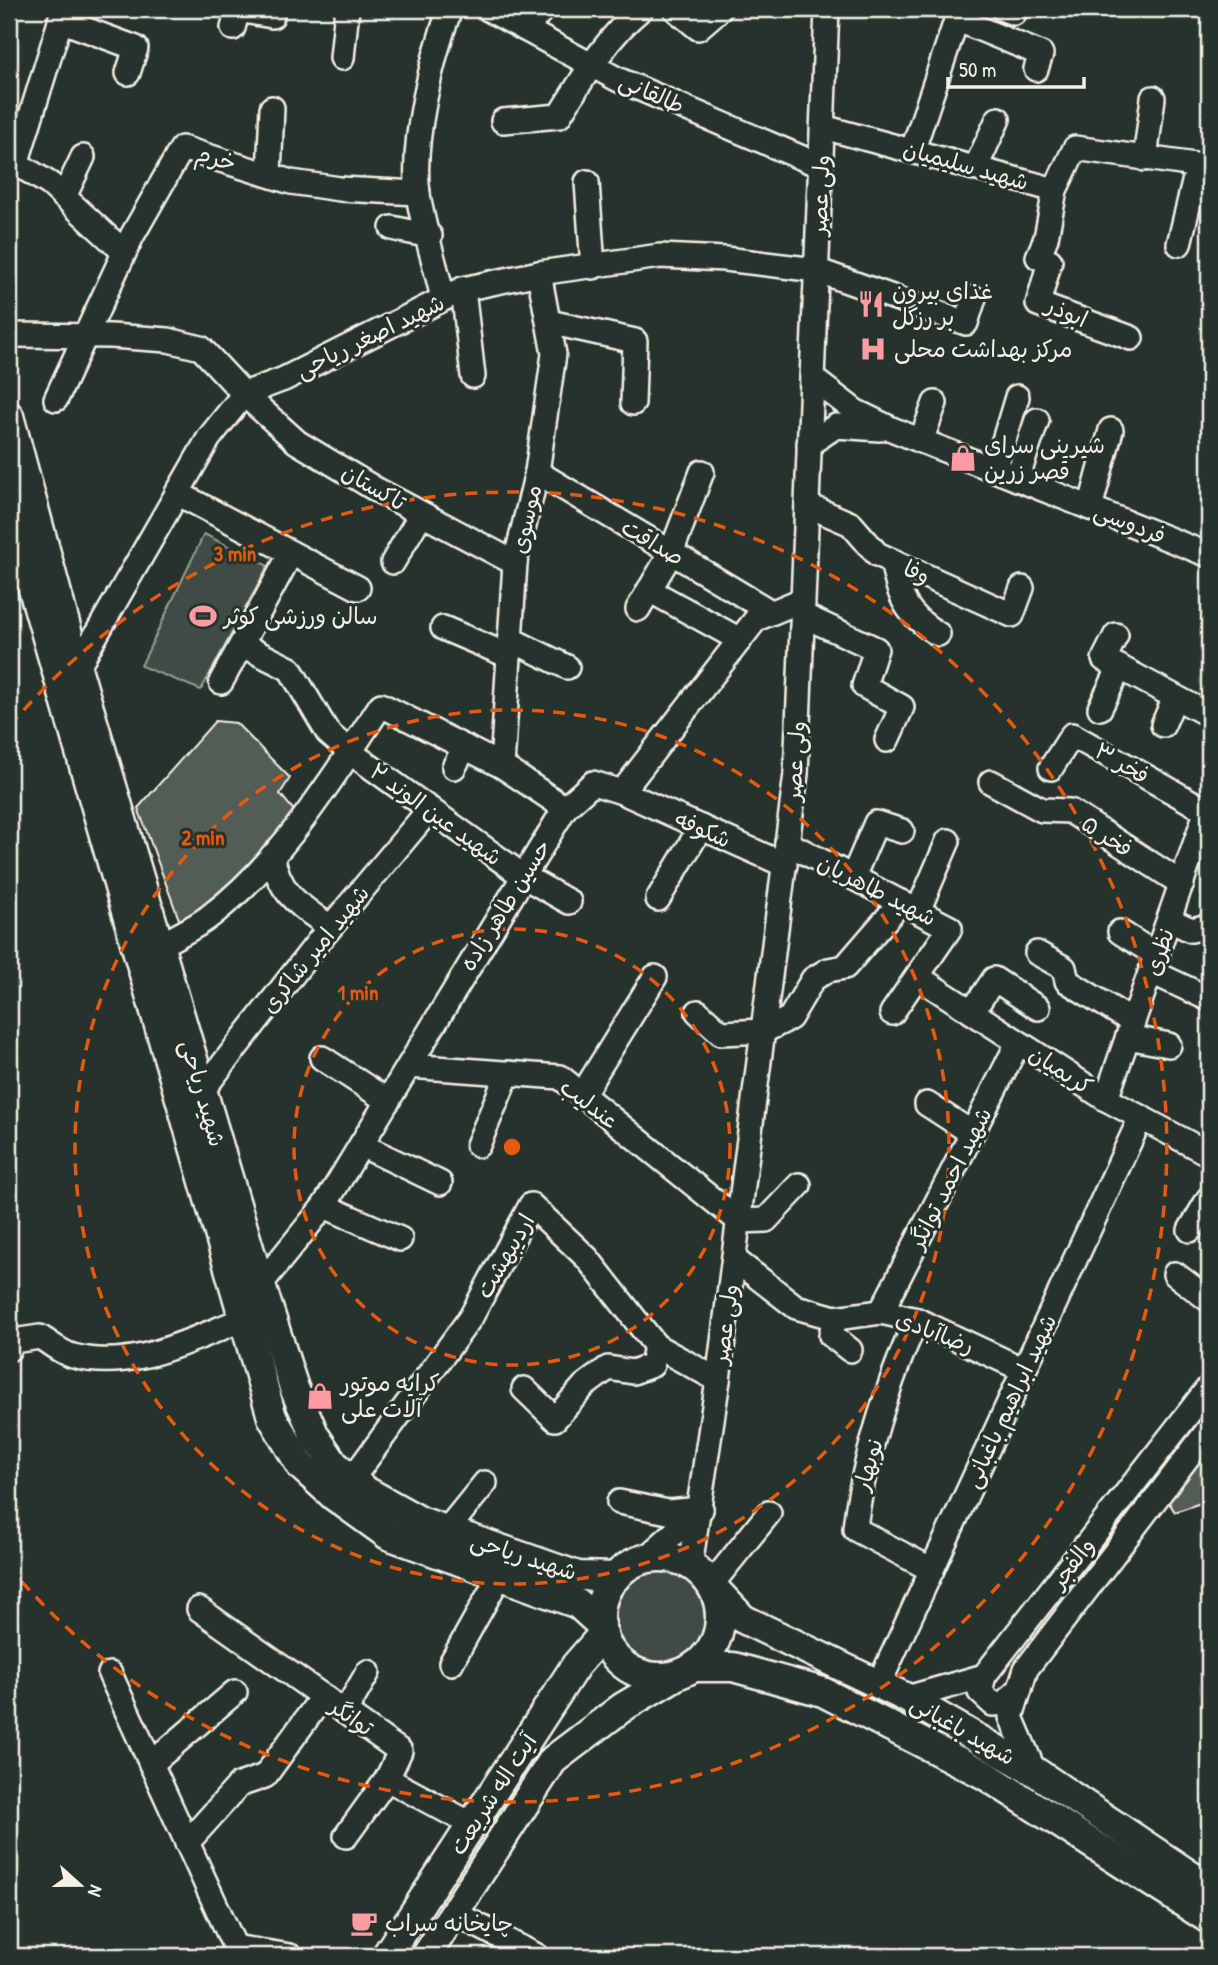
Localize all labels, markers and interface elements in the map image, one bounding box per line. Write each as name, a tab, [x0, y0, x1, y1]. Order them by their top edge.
scale bar	[948, 46, 1085, 90]
text: 50 m	[959, 55, 996, 84]
street label: طالقانی	[615, 64, 690, 121]
street label: شهید سلیمیان	[900, 132, 1032, 197]
street label: خرم	[192, 137, 240, 180]
street label: ولی عصر	[802, 154, 837, 238]
place label: غذای بیرون بر رزگل	[892, 275, 993, 332]
street label: شهید اصغر ریاحی	[290, 286, 449, 385]
street label: ابوذر	[1040, 288, 1093, 334]
restaurant icon: غذای بیرون بر رزگل	[856, 289, 886, 319]
place label: مرکز بهداشت محلی	[894, 333, 1072, 364]
hospital icon: مرکز بهداشت محلی	[858, 334, 888, 364]
place label: شیرینی سرای قصر زرین	[984, 429, 1105, 486]
shop icon: شیرینی سرای قصر زرین	[948, 443, 978, 473]
street label: تاکستان	[336, 456, 412, 518]
street label: موسوی	[503, 481, 548, 556]
street label: فردوسی	[1090, 494, 1171, 551]
street label: صداقت	[616, 511, 691, 572]
text: 3 min	[214, 539, 256, 568]
street label: وفا	[899, 552, 936, 591]
place label: سالن ورزشی کوثر	[222, 600, 377, 631]
sports icon: سالن ورزشی کوثر	[188, 601, 218, 631]
street label: ولی عصر	[776, 720, 813, 804]
street label: فخر ۳	[1089, 735, 1155, 791]
street label: شهید عین الوند ۲	[364, 755, 509, 872]
street label: شکوفه	[670, 803, 736, 855]
street label: فخر ۵	[1076, 807, 1139, 864]
text: 2 min	[181, 823, 225, 852]
street label: حسین طاهر زاده	[452, 833, 557, 977]
street label: شهید طاهریان	[812, 846, 942, 933]
street label: شهید امیر شاکری	[253, 878, 376, 1019]
street label: نظری	[1136, 924, 1181, 980]
text: 1 min	[338, 978, 378, 1007]
street label: شهید ریاحی	[173, 1036, 234, 1150]
street label: کریمیان	[1024, 1038, 1099, 1102]
street label: عندلیب	[554, 1071, 627, 1136]
street label: شهید احمد توانگر	[900, 1102, 998, 1255]
centre of rings	[500, 1135, 524, 1159]
street label: اردیبهشت	[468, 1208, 541, 1304]
street label: ولی عصر	[703, 1282, 745, 1368]
street label: رضاآبادی	[891, 1302, 979, 1361]
street label: شهید ابراهیم باغبانی	[956, 1309, 1066, 1494]
place label: کرایه موتور آلات علی	[339, 1367, 440, 1424]
shop icon: کرایه موتور آلات علی	[305, 1381, 335, 1411]
street label: نوبهار	[845, 1435, 890, 1496]
street label: شهید ریاحی	[467, 1524, 581, 1587]
street label: والفجر	[1041, 1531, 1101, 1596]
street label: شهید باغبانی	[905, 1687, 1021, 1772]
street label: توانگر	[323, 1690, 380, 1743]
street label: آیت اله شریعت	[442, 1726, 544, 1860]
north arrow	[46, 1850, 116, 1920]
text: N	[82, 1882, 110, 1900]
place label: چایخانه سراب	[385, 1907, 513, 1938]
cafe icon: چایخانه سراب	[349, 1908, 379, 1938]

